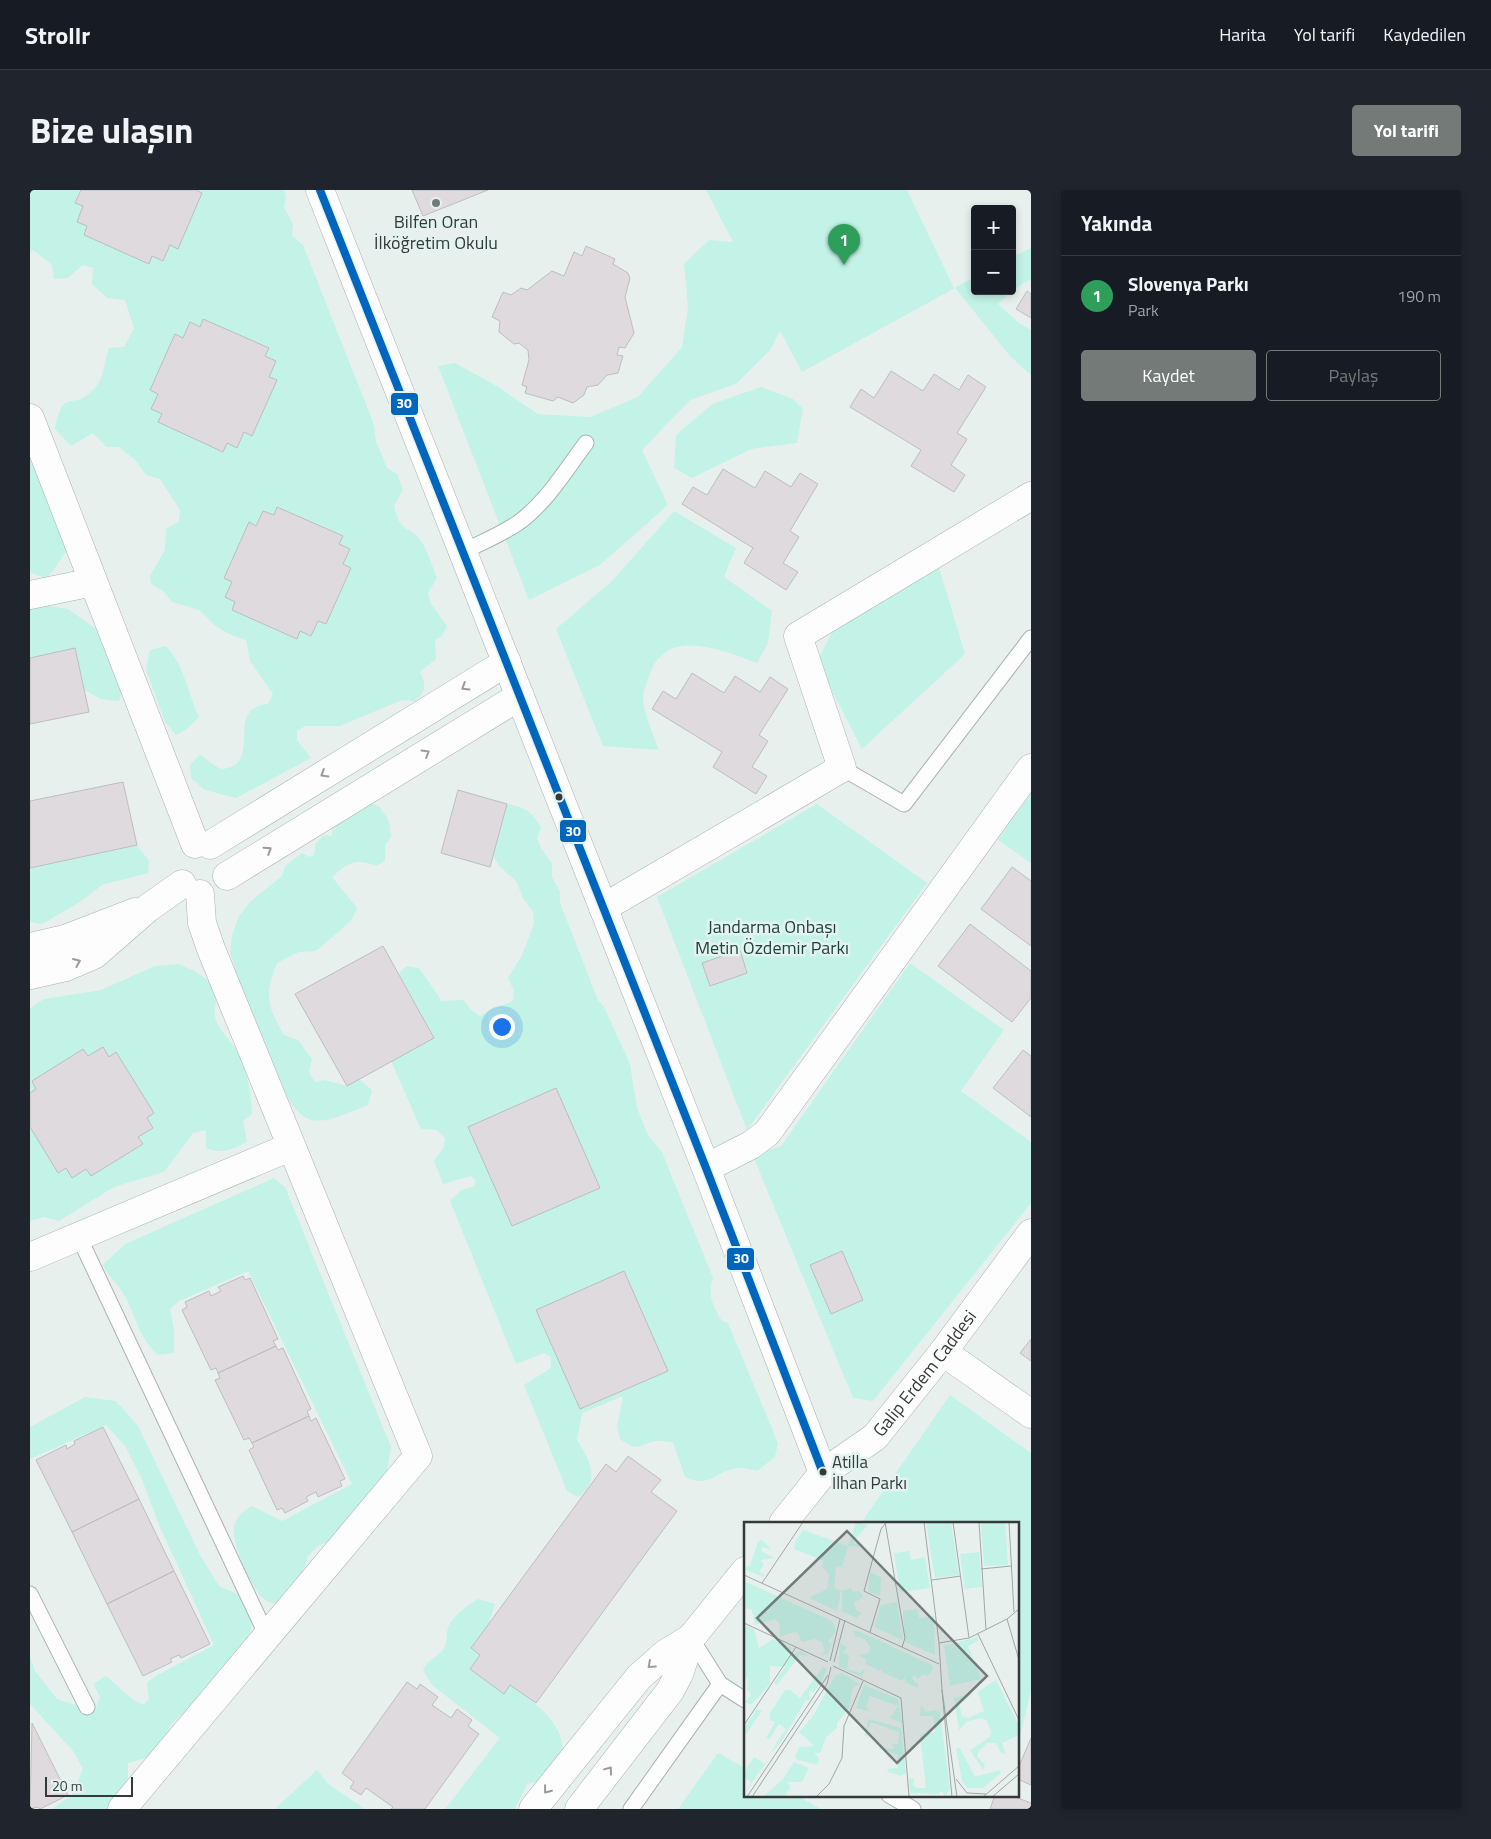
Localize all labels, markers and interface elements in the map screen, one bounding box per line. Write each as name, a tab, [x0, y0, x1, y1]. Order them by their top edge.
text: Strollr	[25, 17, 90, 53]
text: Harita	[1219, 21, 1266, 48]
text: Yol tarifi	[1294, 21, 1355, 48]
text: Kaydedilen	[1383, 21, 1466, 48]
text: Bize ulaşın	[30, 103, 193, 157]
button: Yol tarifi	[1352, 105, 1461, 156]
marker: Bilfen Oran İlköğretim Okulu	[430, 197, 442, 209]
map controls	[971, 205, 1016, 295]
button: +	[971, 205, 1016, 250]
text: Yakında	[1081, 207, 1152, 239]
place label: Bilfen Oran İlköğretim Okulu	[374, 208, 498, 256]
pin: 1	[828, 224, 860, 265]
button: −	[971, 250, 1016, 295]
text: Slovenya Parkı	[1128, 269, 1249, 298]
text: 1	[1093, 284, 1101, 308]
text: 190 m	[1397, 284, 1441, 308]
text: Park	[1128, 298, 1159, 322]
button: Kaydet	[1081, 350, 1256, 401]
button: Paylaş	[1266, 350, 1441, 401]
line badge: 30	[390, 392, 419, 416]
text: 30	[396, 392, 412, 413]
one-way arrow	[462, 681, 471, 690]
one-way arrow	[421, 749, 430, 759]
one-way arrow	[320, 767, 329, 777]
unlabelled marker	[554, 792, 564, 802]
line badge: 30	[559, 819, 587, 843]
text: 30	[565, 820, 581, 841]
one-way arrow	[262, 847, 272, 856]
park label: Jandarma Onbaşı Metin Özdemir Parkı	[695, 913, 849, 961]
one-way arrow	[72, 958, 81, 969]
your location	[489, 1014, 515, 1040]
line badge: 30	[726, 1247, 755, 1271]
text: 30	[733, 1247, 749, 1268]
street label: Galip Erdem Caddesi	[866, 1304, 983, 1442]
place label: Atilla İlhan Parkı	[832, 1449, 907, 1496]
marker: Atilla İlhan Parkı	[818, 1467, 828, 1477]
inset map	[744, 1522, 1018, 1796]
one-way arrow	[648, 1660, 657, 1669]
one-way arrow	[603, 1767, 611, 1776]
scale bar	[45, 1774, 132, 1797]
text: 20 m	[52, 1775, 82, 1796]
one-way arrow	[545, 1784, 553, 1793]

